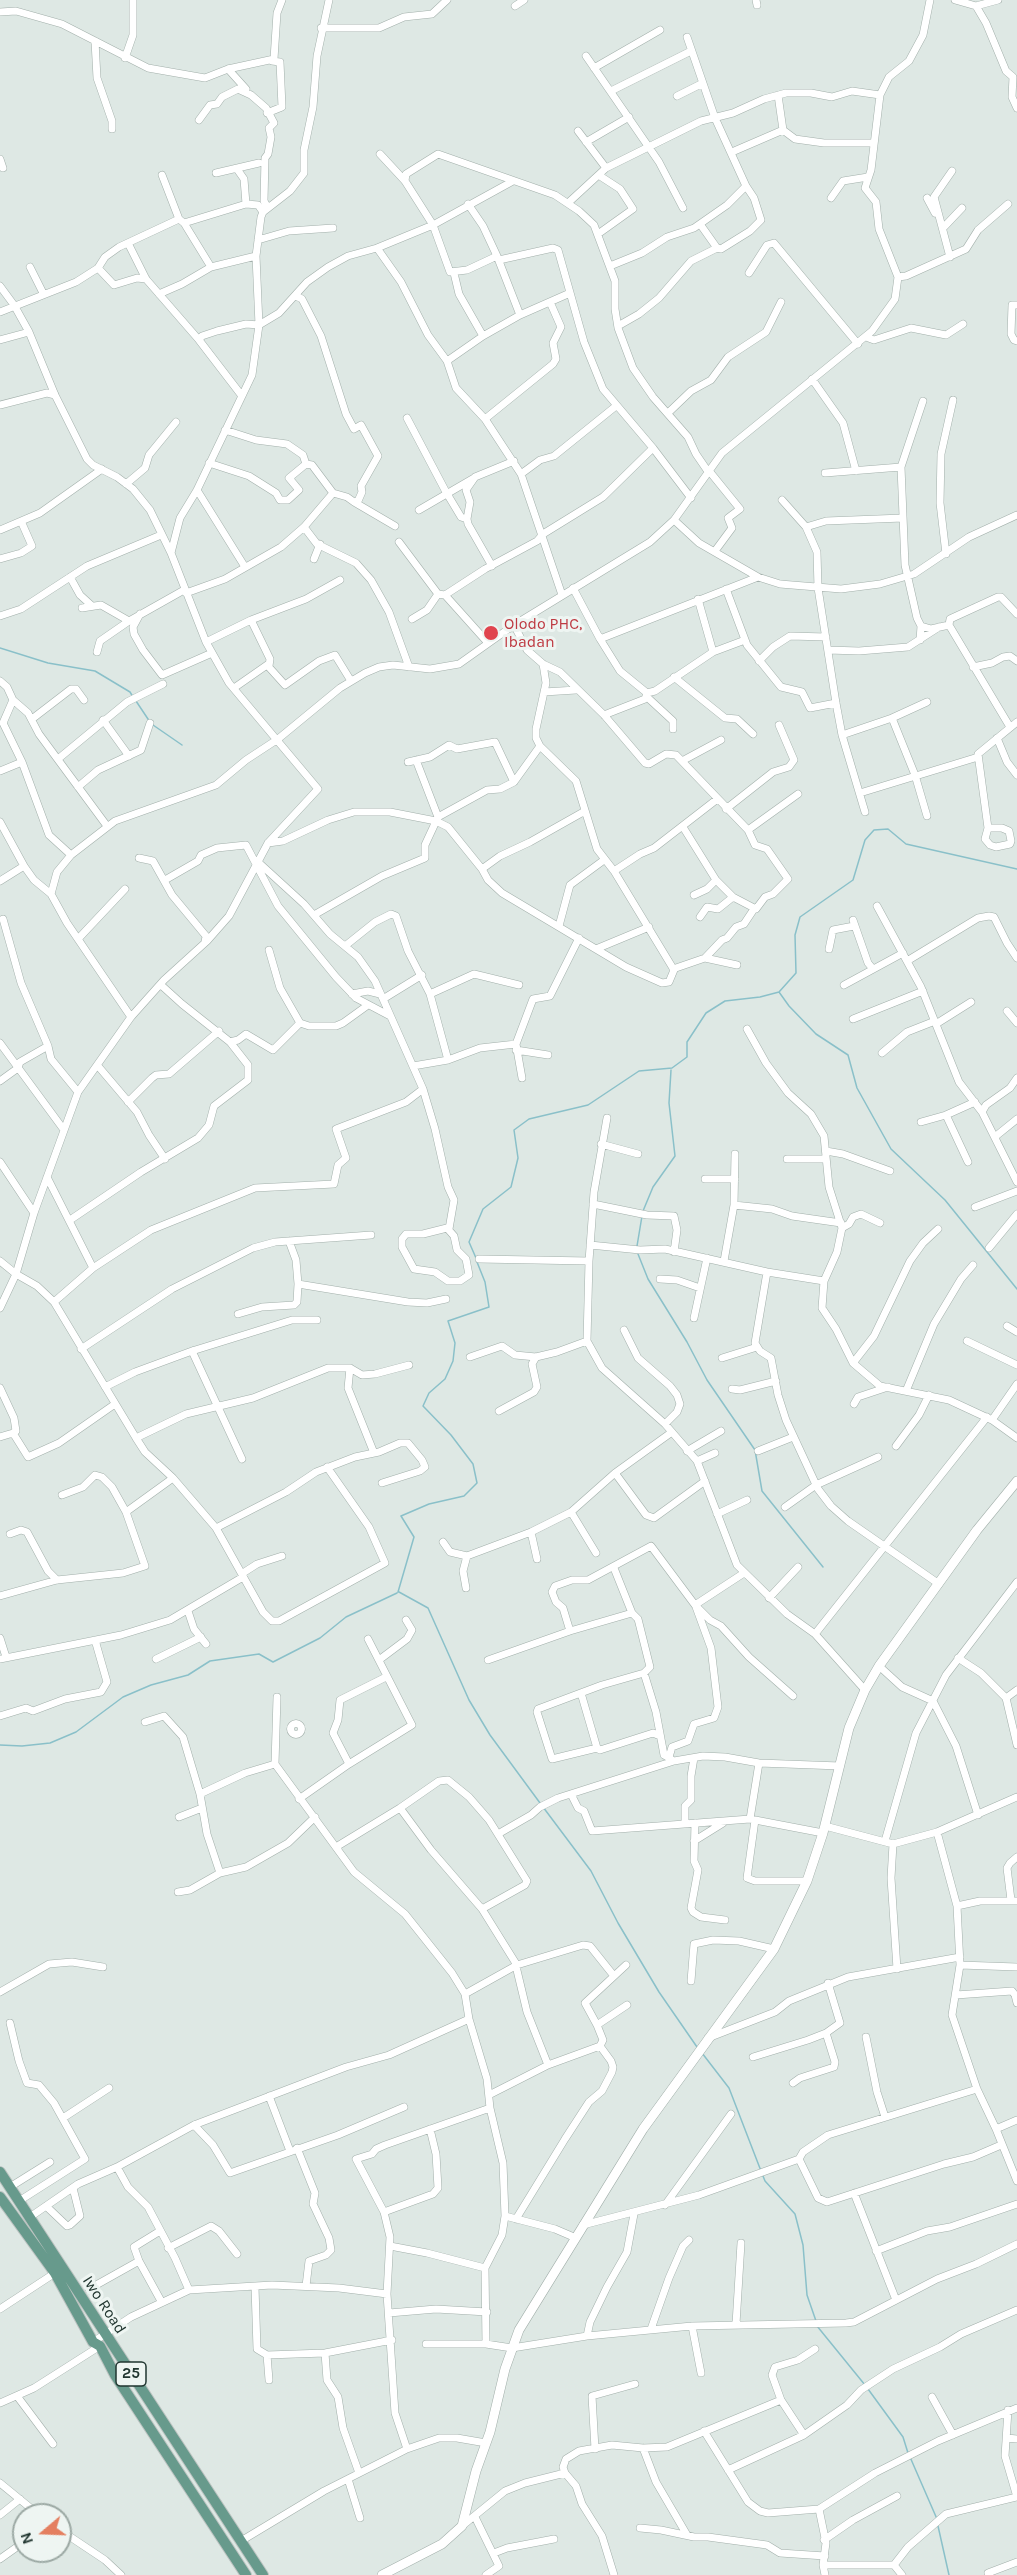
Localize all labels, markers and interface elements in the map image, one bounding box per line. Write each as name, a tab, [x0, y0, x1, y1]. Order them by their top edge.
place label: Olodo PHC, Ibadan	[504, 614, 582, 652]
marker: Olodo PHC, Ibadan	[482, 624, 500, 642]
street label: Iwo Road	[78, 2272, 130, 2338]
road number: 25	[116, 2362, 146, 2386]
north arrow	[12, 2503, 72, 2563]
text: N	[16, 2530, 37, 2547]

